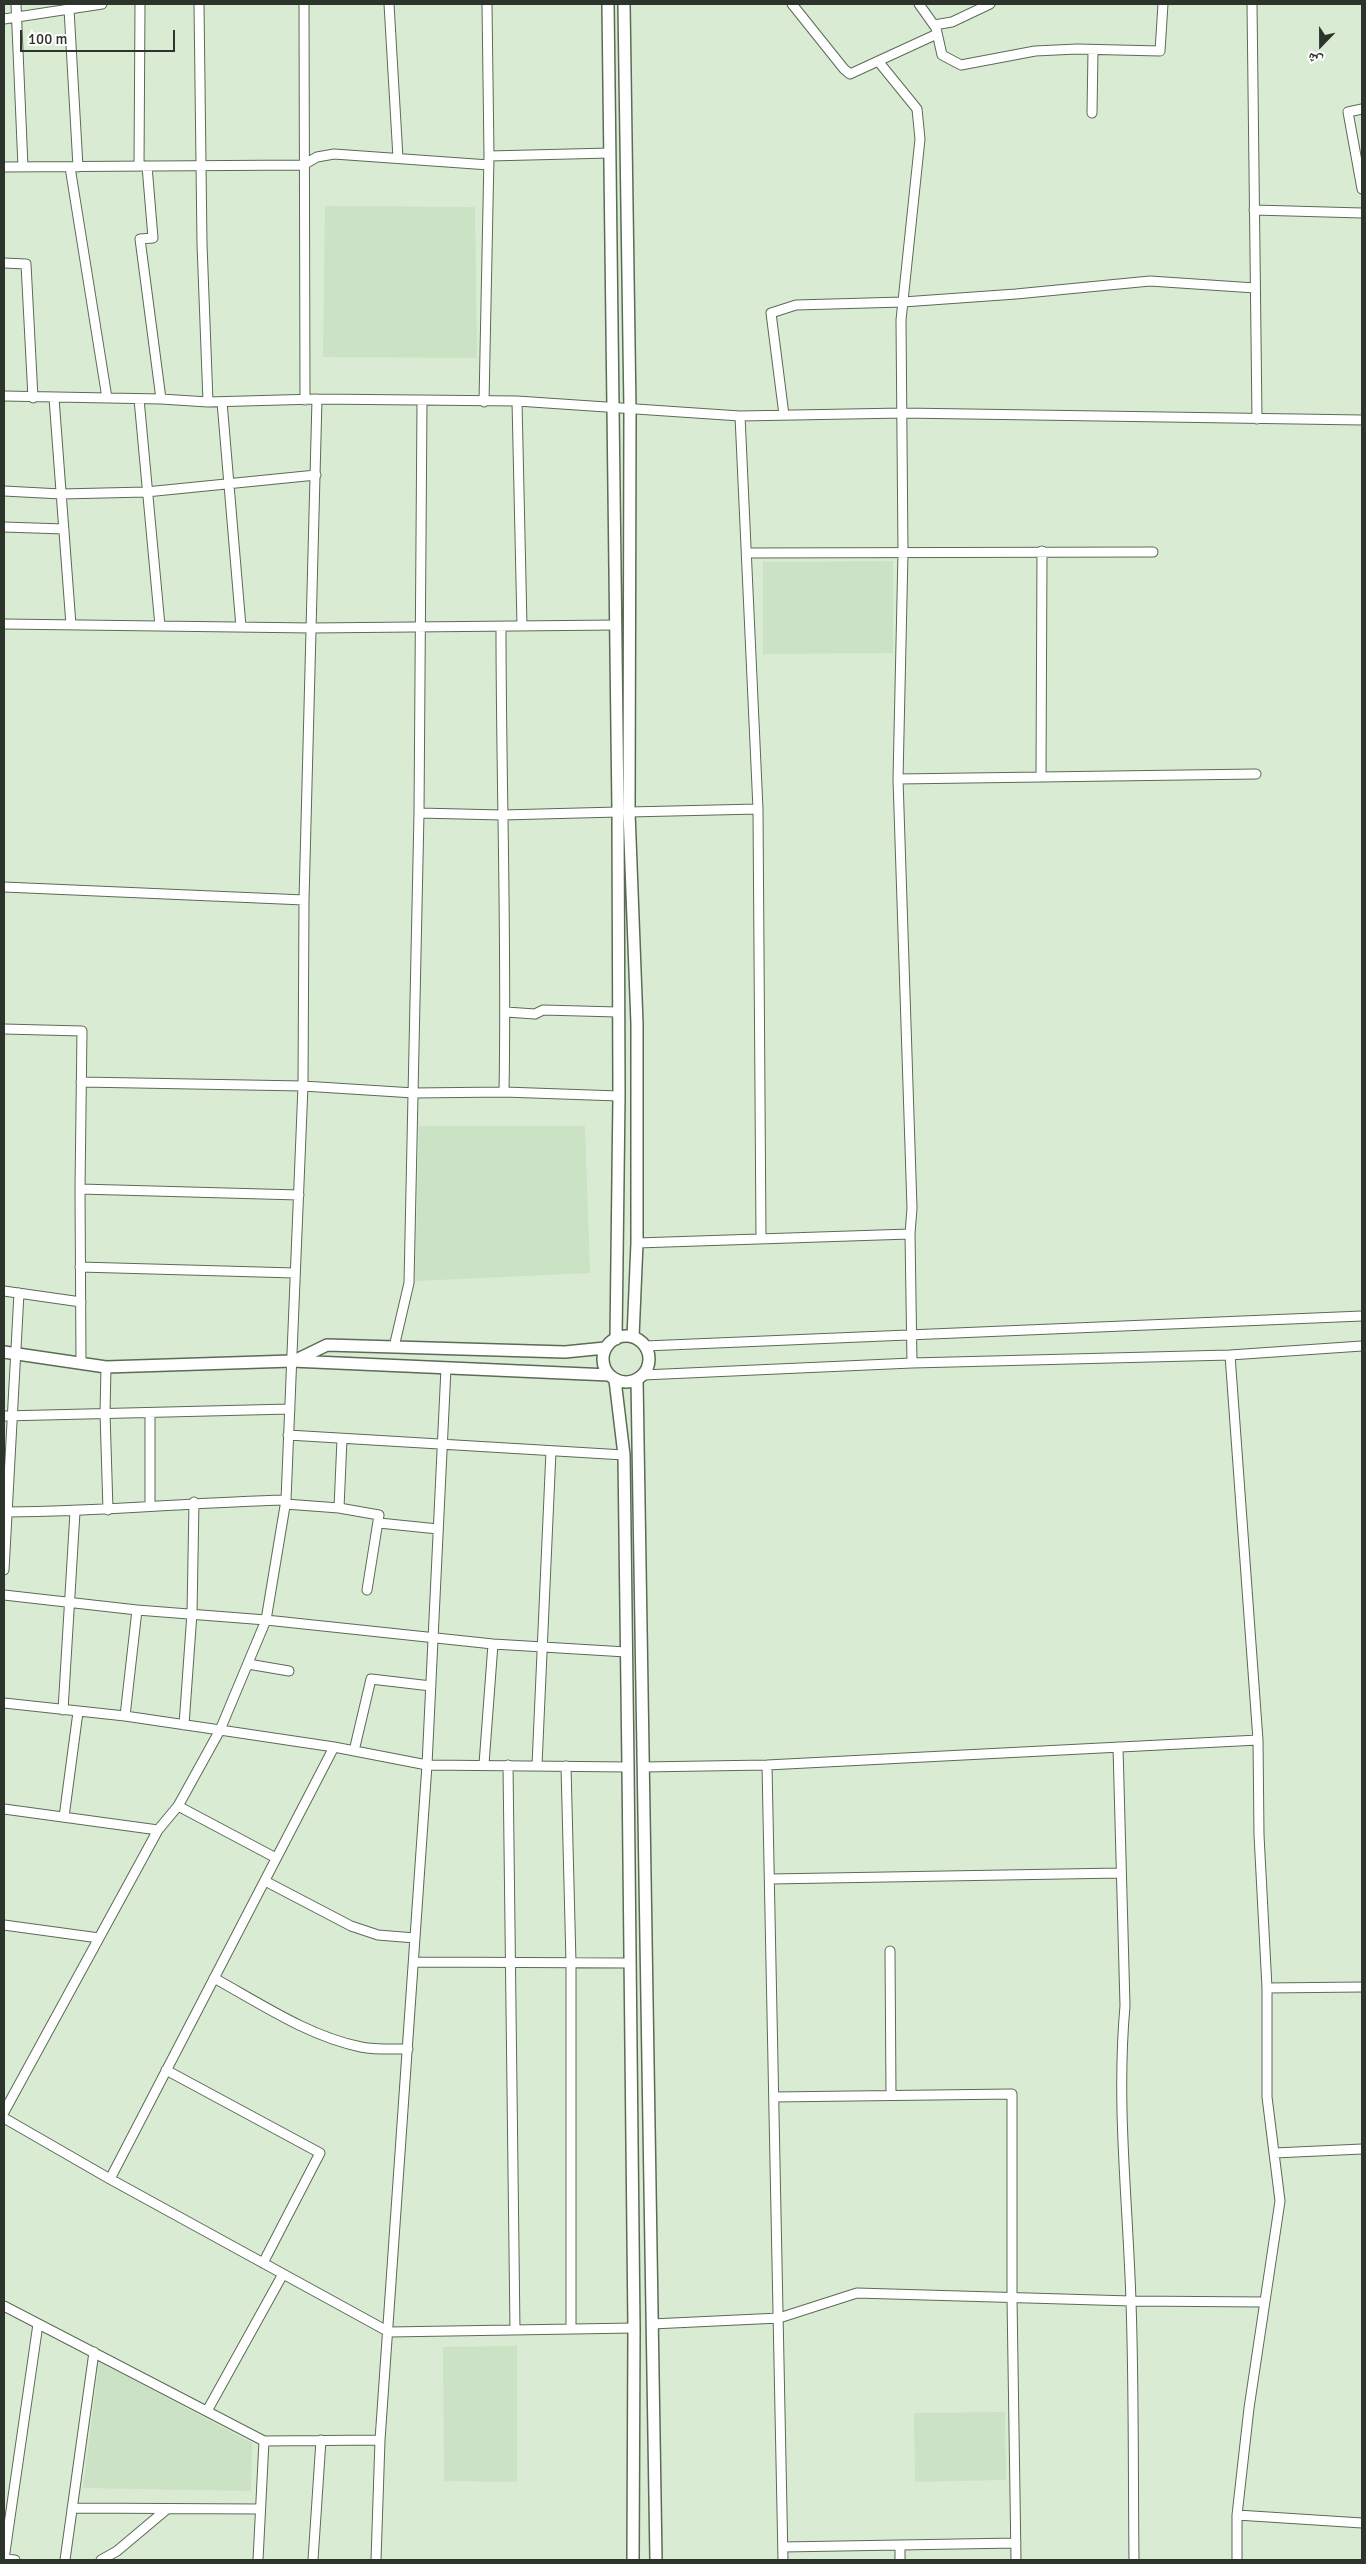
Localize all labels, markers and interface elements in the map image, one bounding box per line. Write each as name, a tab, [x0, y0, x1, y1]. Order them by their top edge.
scale bar	[22, 20, 178, 52]
north arrow	[1296, 20, 1346, 70]
text: 100 m	[28, 30, 68, 48]
text: ش	[1305, 49, 1325, 70]

